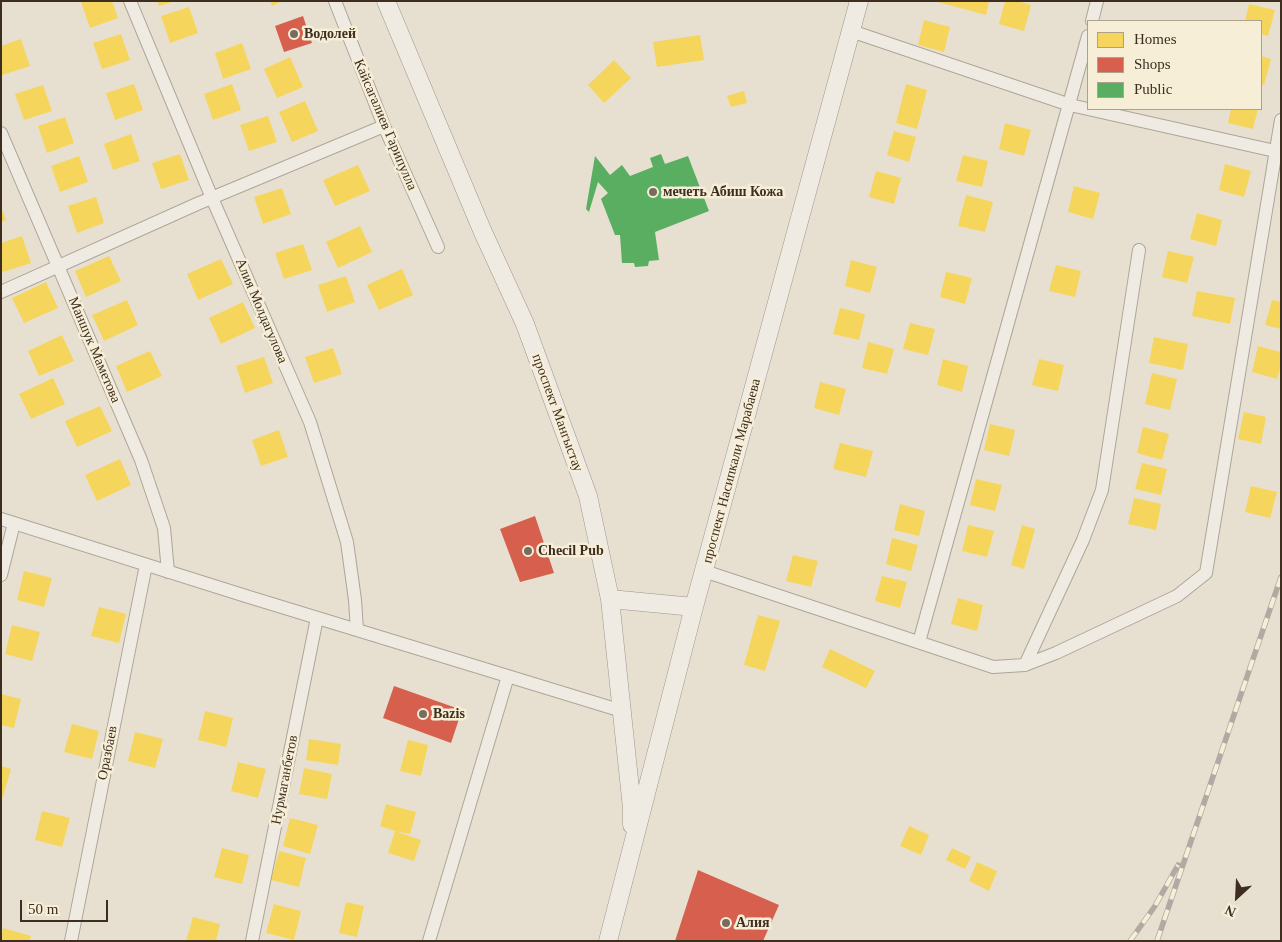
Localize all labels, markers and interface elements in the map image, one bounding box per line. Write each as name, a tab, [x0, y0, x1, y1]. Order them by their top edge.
legend	[1087, 20, 1262, 110]
place label: Водолей	[304, 26, 356, 42]
marker: Водолей	[288, 28, 300, 40]
text: Homes	[1134, 31, 1177, 47]
text: Shops	[1134, 56, 1171, 72]
street label: Кайсагалиев Гарипулла	[350, 57, 420, 193]
text: Public	[1134, 81, 1172, 97]
place label: мечеть Абиш Кожа	[663, 184, 783, 200]
marker: мечеть Абиш Кожа	[647, 186, 659, 198]
street label: Алия Молдагулова	[231, 256, 291, 366]
street label: Маншук Маметова	[64, 294, 124, 406]
street label: проспект Мангыстау	[528, 352, 586, 474]
street label: проспект Насипкали Марабаева	[699, 377, 765, 565]
place label: Checil Pub	[538, 543, 604, 559]
marker: Checil Pub	[522, 545, 534, 557]
place label: Bazis	[433, 706, 465, 722]
marker: Bazis	[417, 708, 429, 720]
street label: Оразбаев	[95, 724, 121, 782]
street label: Нурмаганбетов	[268, 734, 302, 826]
north arrow	[1212, 872, 1262, 922]
scale bar	[22, 890, 110, 922]
text: 50 m	[28, 901, 58, 917]
text: N	[1223, 902, 1238, 920]
place label: Алия	[736, 915, 770, 931]
marker: Алия	[720, 917, 732, 929]

